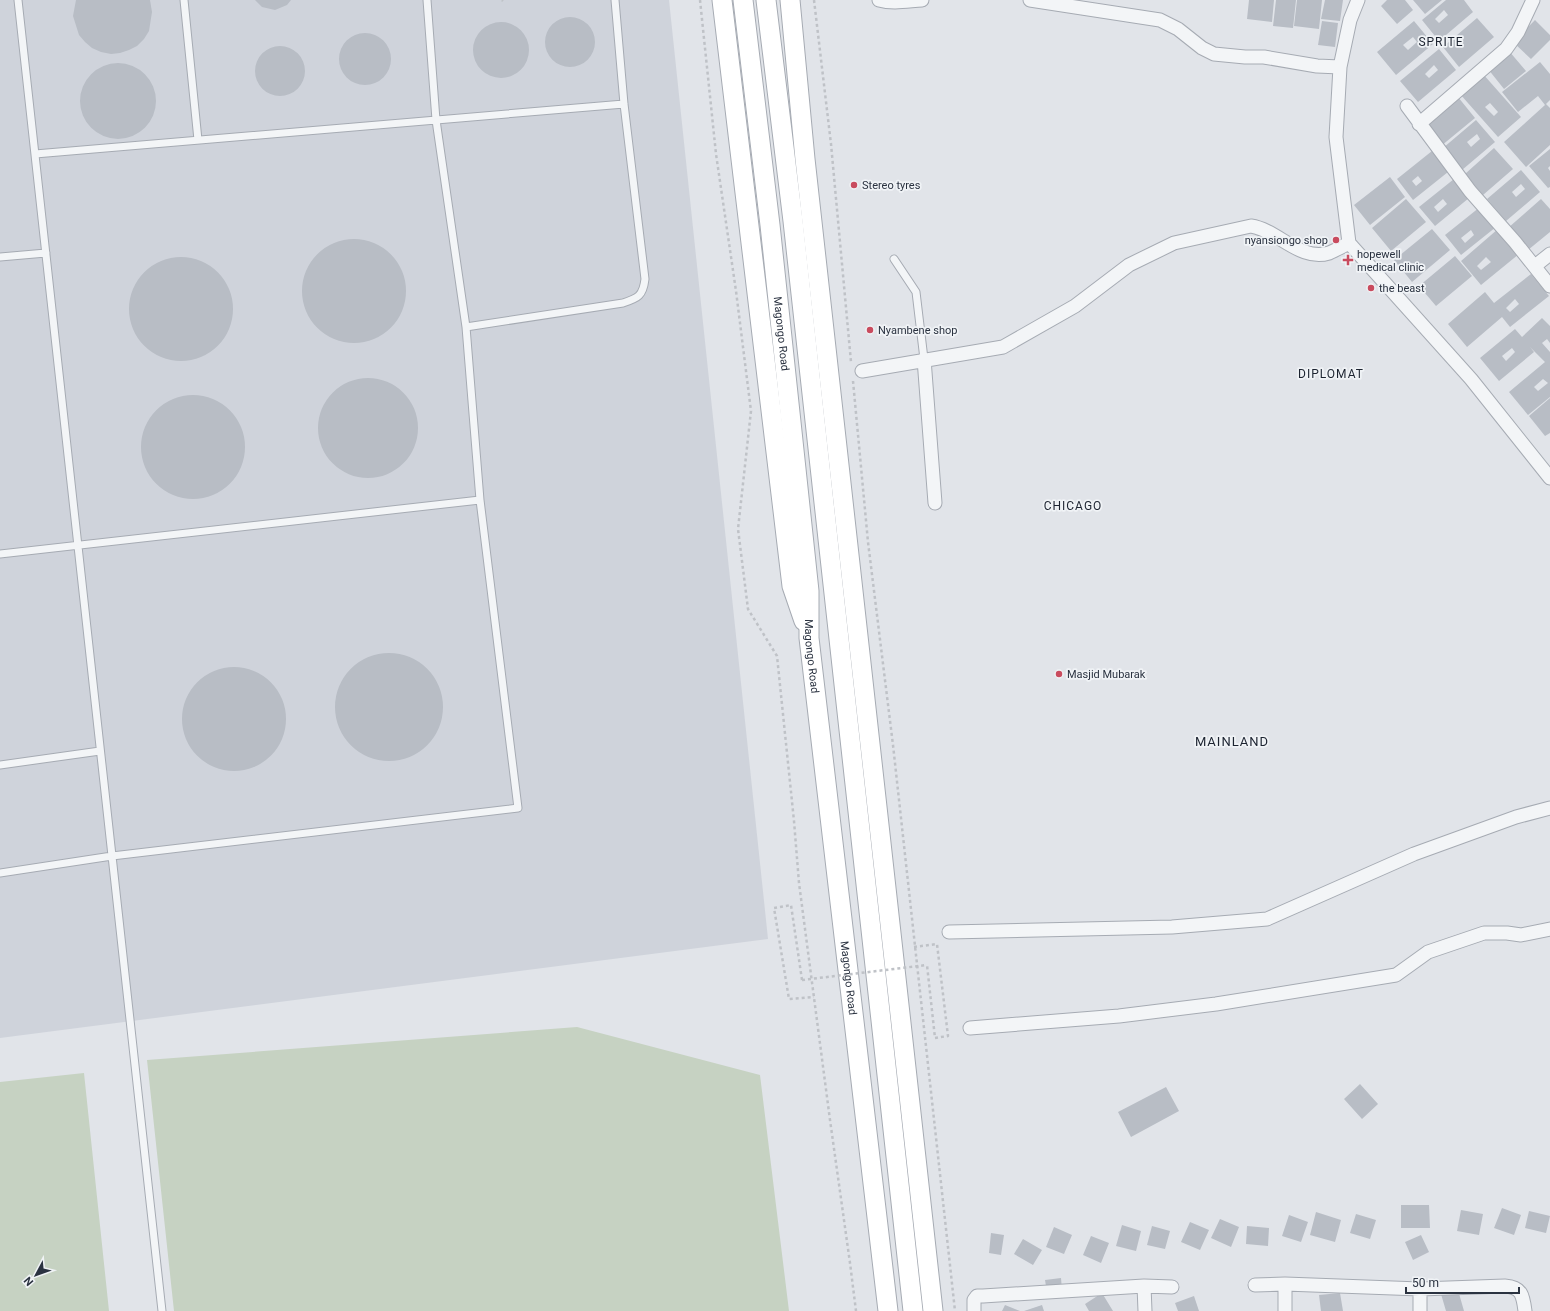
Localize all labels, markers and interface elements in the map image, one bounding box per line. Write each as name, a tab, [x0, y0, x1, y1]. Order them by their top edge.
district label: SPRITE	[1418, 35, 1464, 49]
place label: Stereo tyres	[862, 179, 921, 192]
marker: Stereo tyres	[849, 180, 859, 190]
place label: nyansiongo shop	[1245, 234, 1328, 247]
marker: nyansiongo shop	[1331, 235, 1341, 245]
place label: hopewell medical clinic	[1357, 248, 1424, 274]
marker: hopewell medical clinic	[1342, 254, 1354, 266]
place label: the beast	[1379, 282, 1425, 295]
marker: the beast	[1366, 283, 1376, 293]
street label: Magongo Road	[771, 296, 792, 372]
place label: Nyambene shop	[878, 324, 957, 337]
marker: Nyambene shop	[865, 325, 875, 335]
district label: DIPLOMAT	[1298, 367, 1364, 381]
district label: CHICAGO	[1044, 499, 1102, 513]
street label: Magongo Road	[802, 619, 821, 694]
place label: Masjid Mubarak	[1067, 668, 1146, 681]
marker: Masjid Mubarak	[1054, 669, 1064, 679]
district label: MAINLAND	[1195, 734, 1269, 749]
street label: Magongo Road	[838, 940, 859, 1016]
north arrow	[16, 1255, 56, 1295]
scale bar	[1406, 1269, 1519, 1295]
text: N	[21, 1274, 36, 1288]
text: 50 m	[1412, 1276, 1439, 1290]

